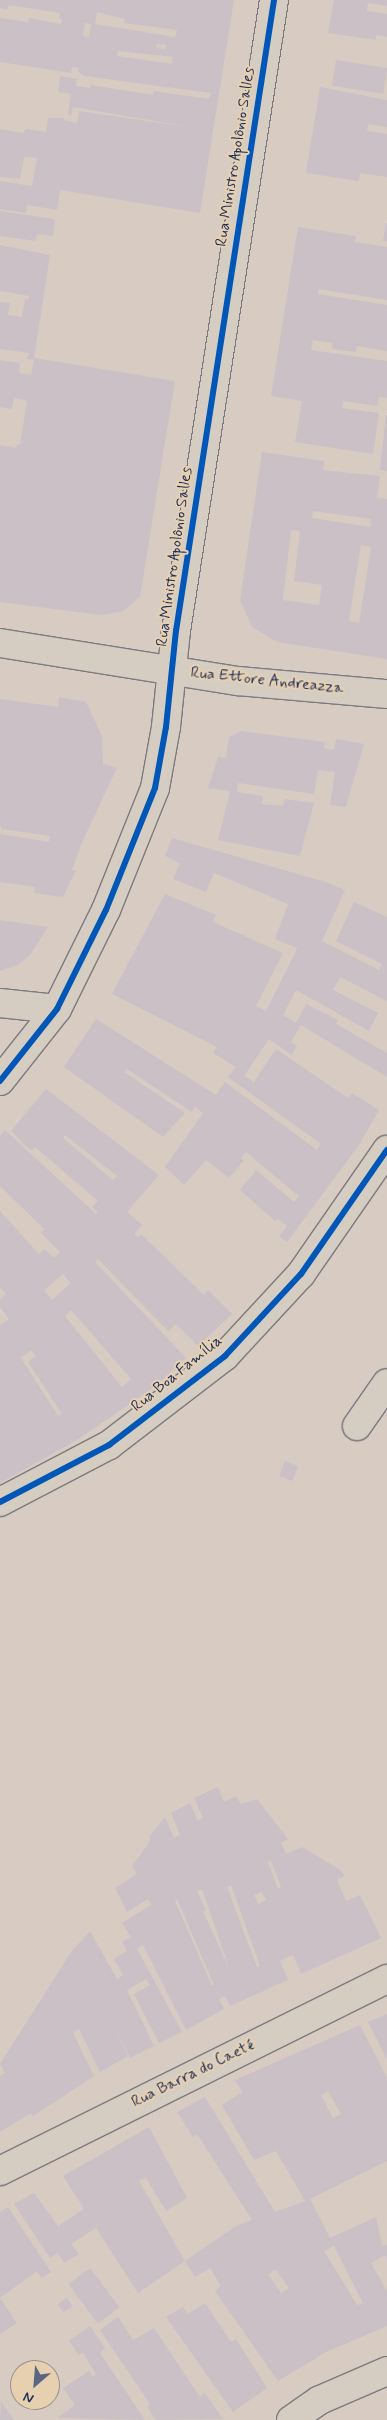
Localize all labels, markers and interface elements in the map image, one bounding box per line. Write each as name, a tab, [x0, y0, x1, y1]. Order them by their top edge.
street label: Rua Ministro Apolônio Salles	[212, 67, 260, 247]
street label: Rua Ministro Apolônio Salles	[153, 467, 197, 647]
street label: Rua Ettore Andreazza	[189, 663, 345, 699]
street label: Rua Boa Família	[128, 1332, 226, 1416]
street label: Rua Barra do Caeté	[130, 2037, 256, 2111]
north arrow	[10, 2360, 60, 2410]
text: N	[20, 2387, 37, 2408]

